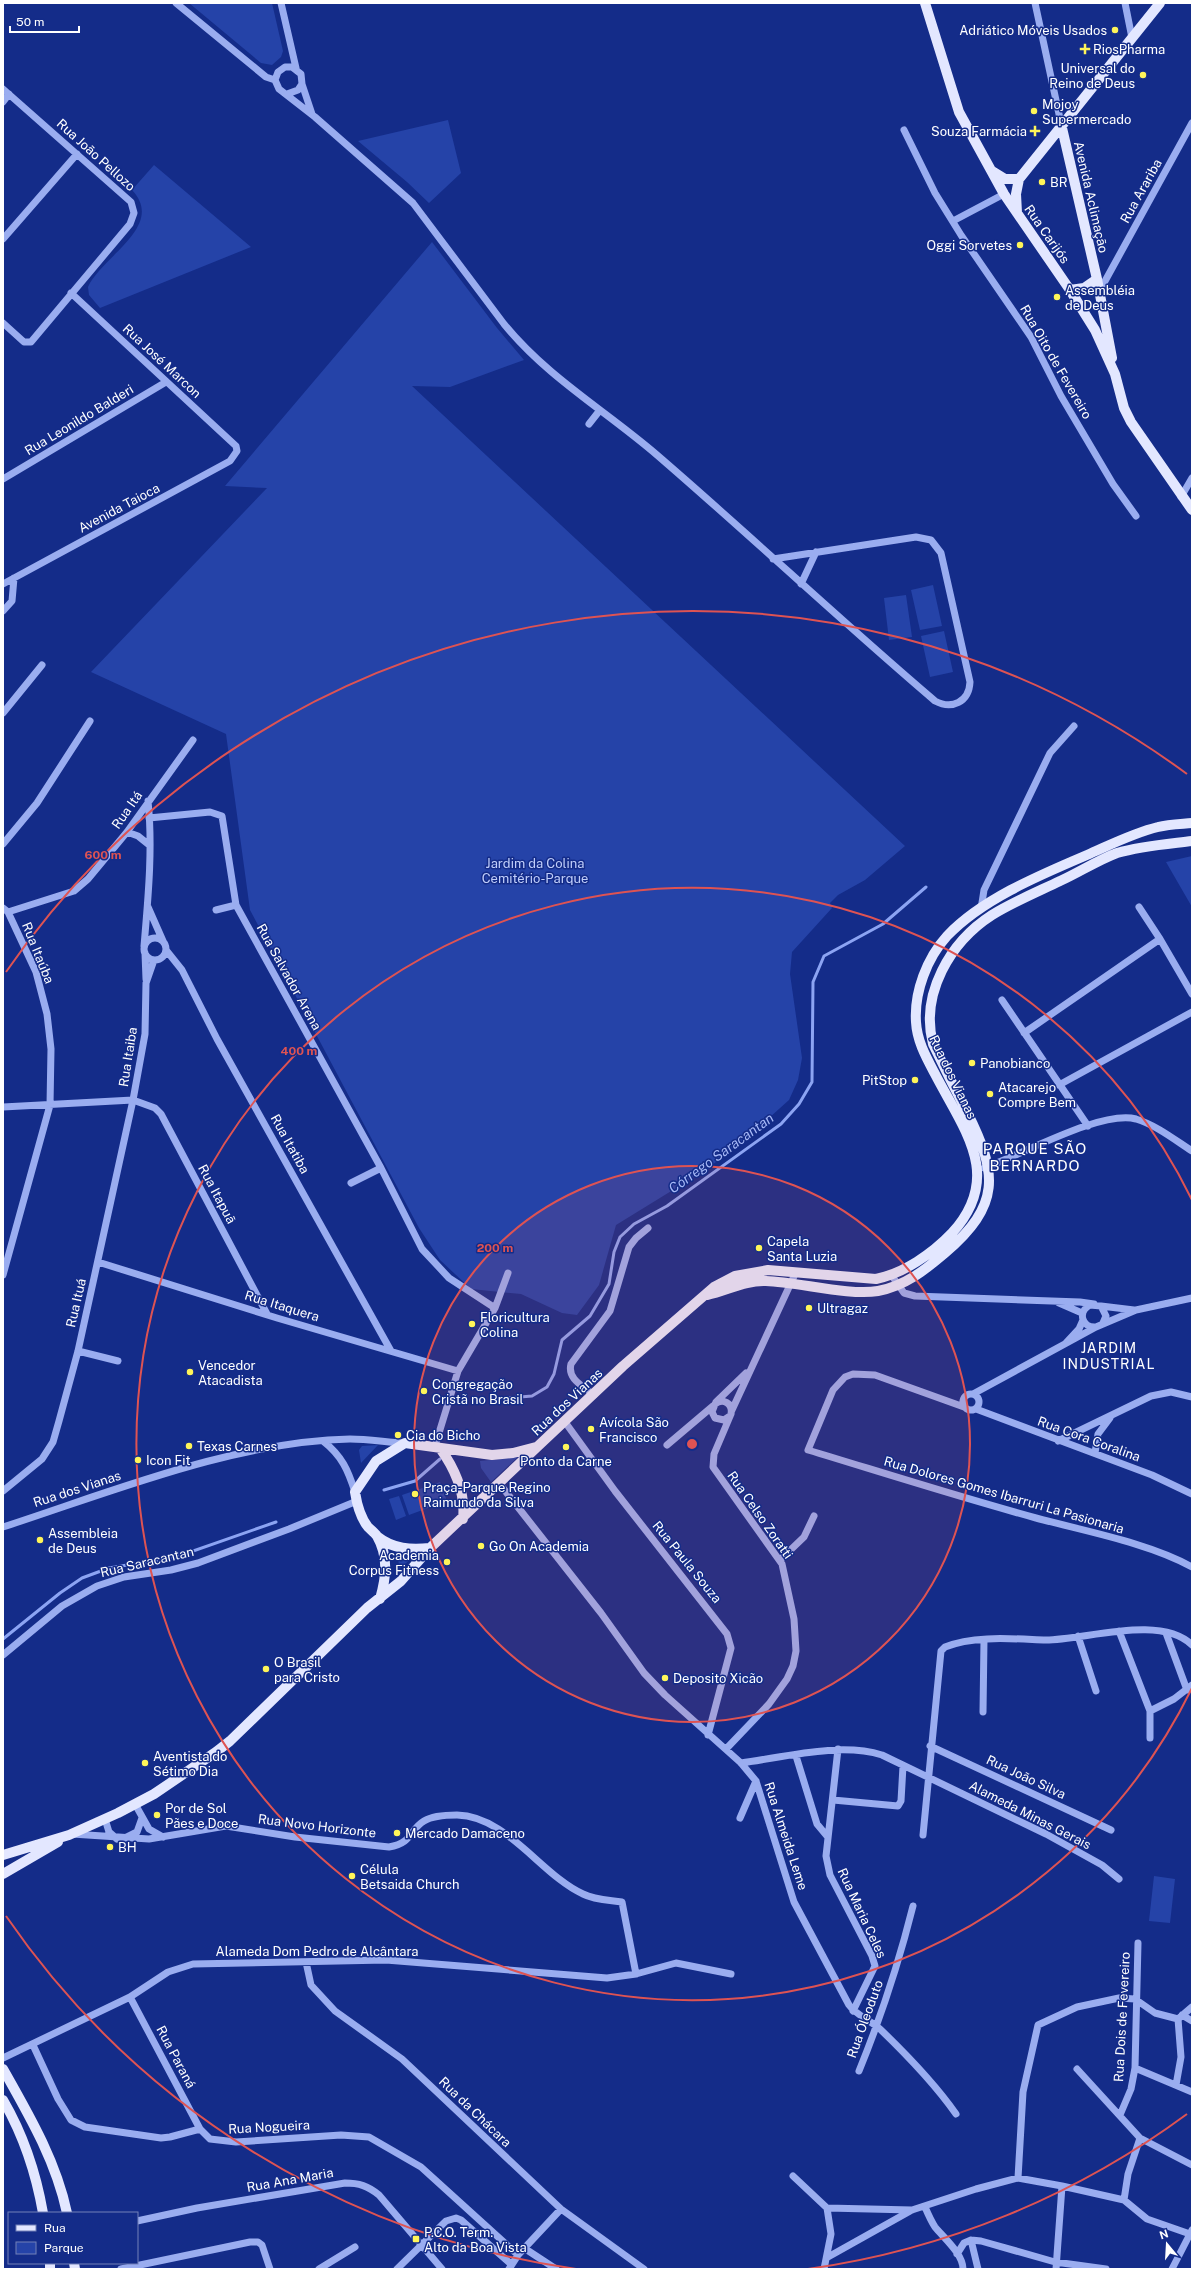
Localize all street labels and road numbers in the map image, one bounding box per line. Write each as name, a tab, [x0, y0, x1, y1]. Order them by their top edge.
street label: Rua João Pellozo	[54, 116, 138, 194]
street label: Avenida Aclimação	[1071, 140, 1111, 254]
street label: Rua Arariba	[1117, 156, 1165, 226]
street label: Rua Carijós	[1021, 202, 1073, 266]
street label: Rua Oito de Fevereiro	[1017, 302, 1095, 422]
street label: Rua José Marcon	[120, 321, 204, 401]
street label: Rua Leonildo Balderi	[22, 382, 136, 458]
street label: Avenida Taioca	[76, 480, 162, 536]
street label: Rua Itá	[109, 788, 145, 832]
street label: Rua Itaúba	[19, 920, 57, 986]
street label: Rua Salvador Arena	[254, 921, 324, 1033]
street label: Rua Itaiba	[116, 1026, 140, 1088]
street label: Rua dos Vianas	[926, 1033, 980, 1121]
street label: Rua Itatiba	[268, 1112, 312, 1176]
street label: Rua Itapuã	[195, 1162, 239, 1226]
street label: Rua Ituá	[63, 1277, 89, 1329]
street label: Rua Itaquera	[243, 1288, 321, 1324]
street label: Rua dos Vianas	[529, 1365, 605, 1439]
street label: Rua Cora Coralina	[1036, 1413, 1142, 1465]
street label: Rua Dolores Gomes Ibarruri La Pasionaria	[882, 1453, 1126, 1537]
street label: Rua dos Vianas	[31, 1468, 123, 1510]
street label: Rua Celso Zoratti	[724, 1468, 796, 1562]
street label: Rua Paula Souza	[649, 1518, 725, 1606]
street label: Rua Saracantan	[99, 1544, 195, 1580]
street label: Rua João Silva	[984, 1752, 1068, 1802]
street label: Alameda Minas Gerais	[967, 1778, 1093, 1852]
street label: Rua Almeida Leme	[761, 1780, 811, 1892]
street label: Rua Novo Horizonte	[257, 1811, 377, 1841]
street label: Rua Maria Celes	[835, 1866, 889, 1960]
street label: Alameda Dom Pedro de Alcântara	[215, 1944, 419, 1959]
street label: Rua Dois de Fevereiro	[1111, 1951, 1133, 2083]
street label: Rua Óleoduto	[843, 1978, 886, 2060]
street label: Rua Paraná	[153, 2023, 199, 2091]
street label: Rua da Chácara	[436, 2074, 514, 2150]
street label: Rua Nogueira	[228, 2117, 310, 2137]
street label: Rua Ana Maria	[245, 2165, 335, 2195]

